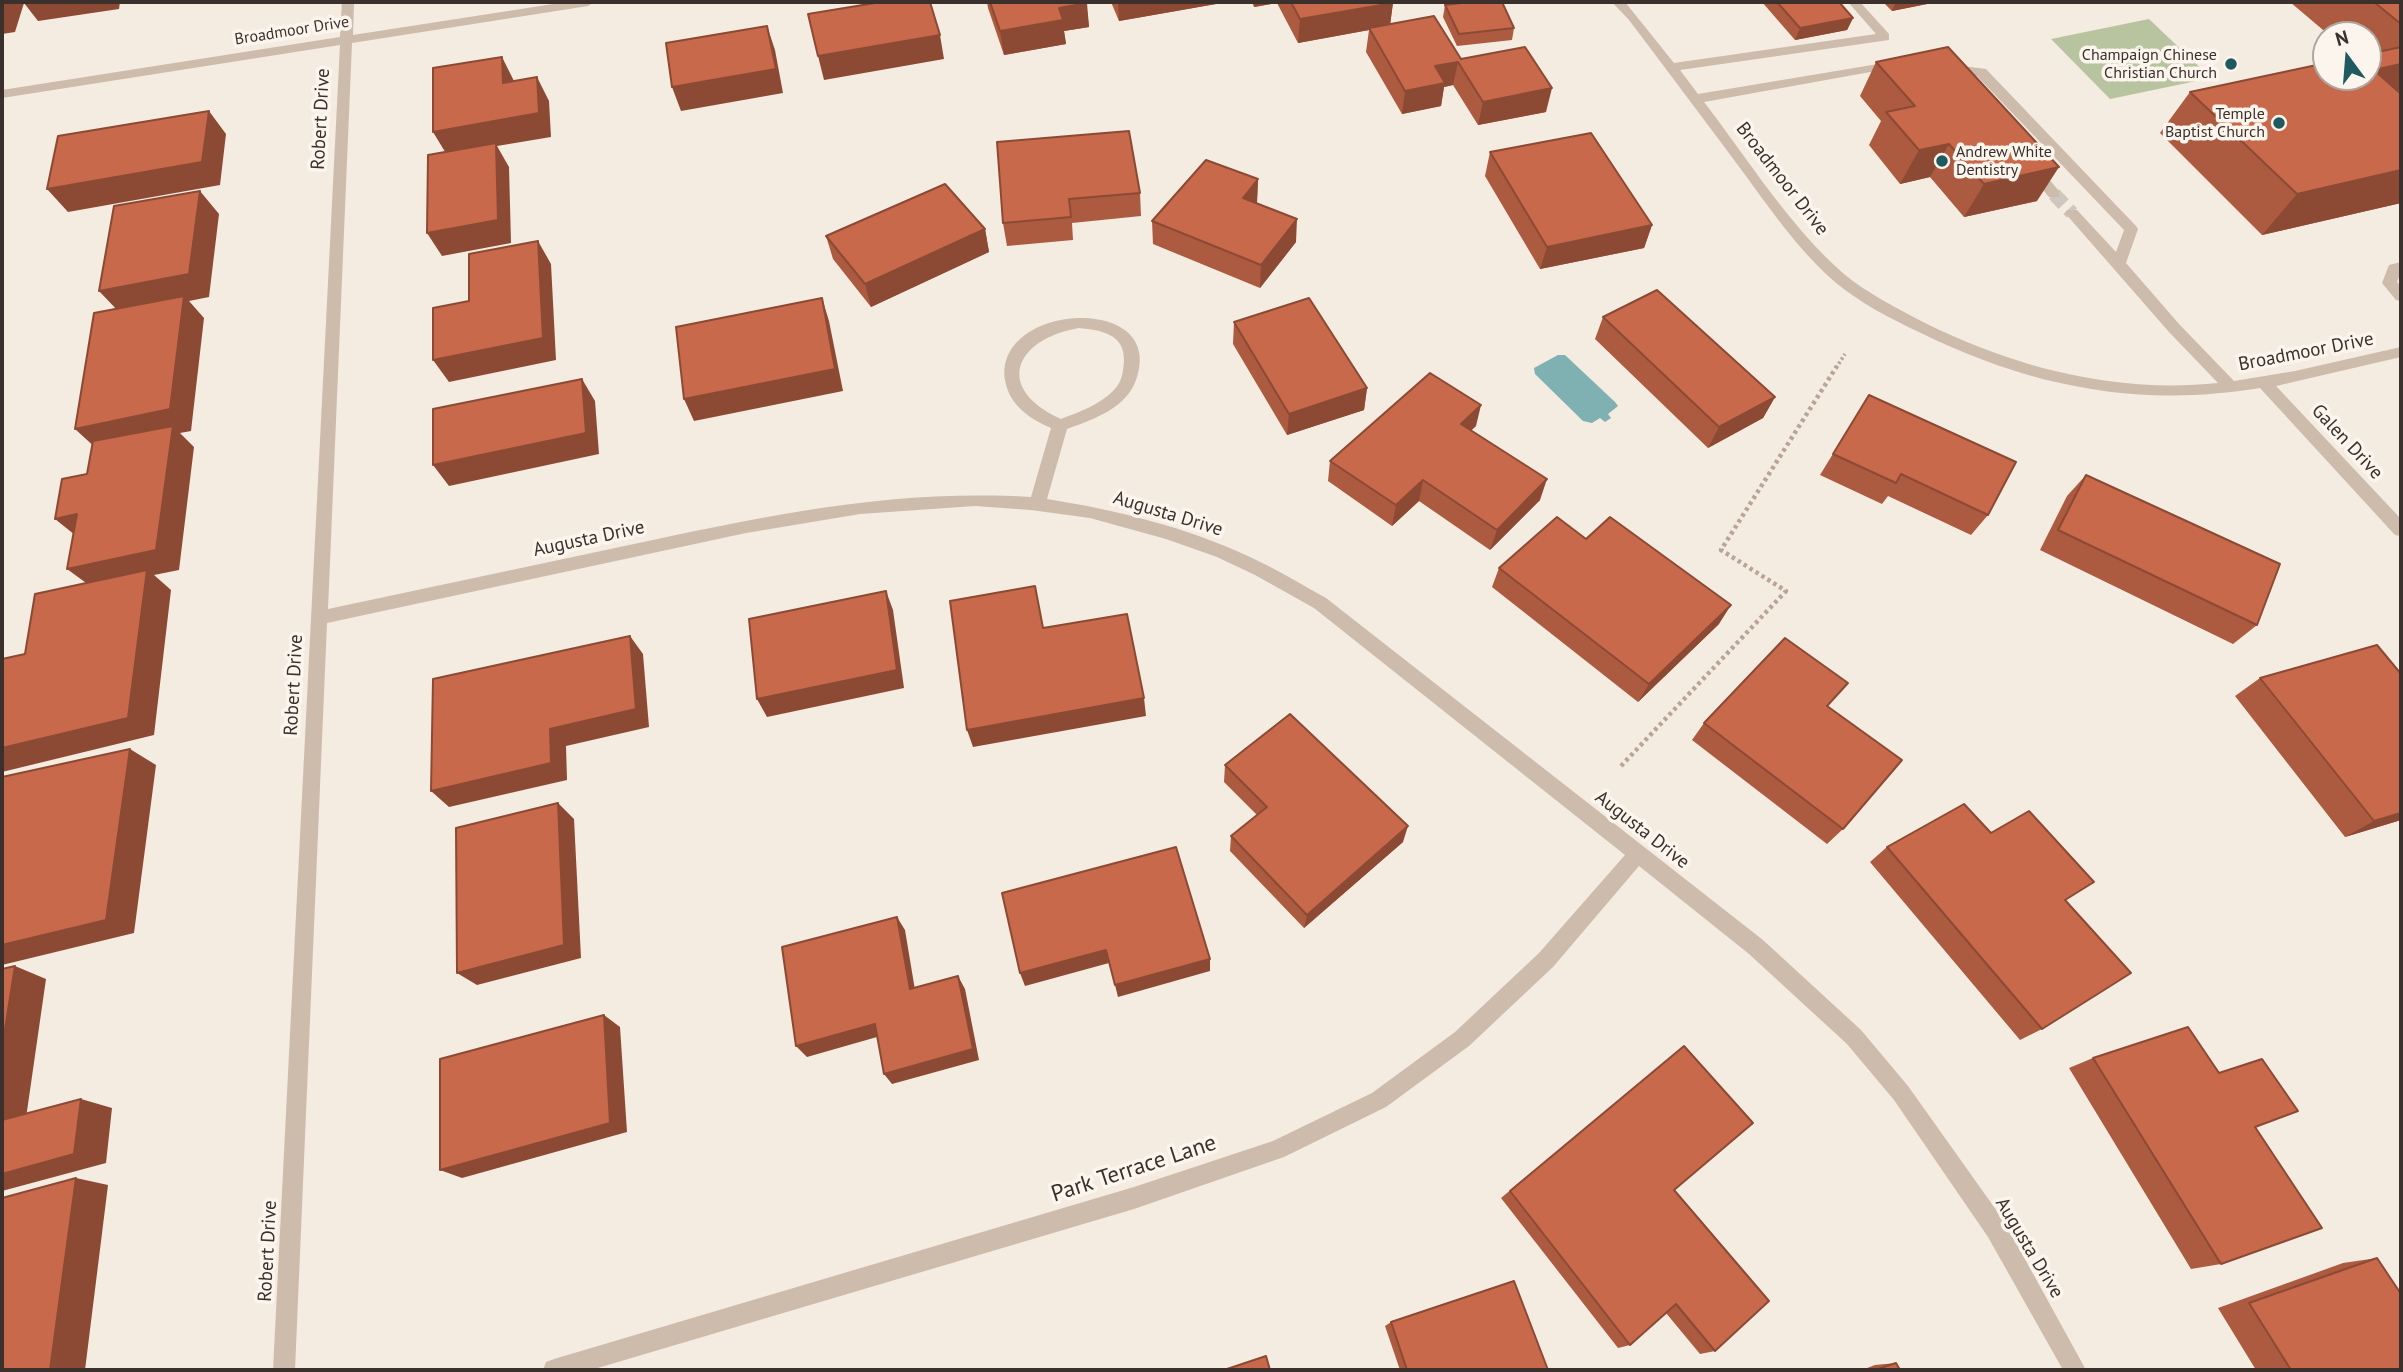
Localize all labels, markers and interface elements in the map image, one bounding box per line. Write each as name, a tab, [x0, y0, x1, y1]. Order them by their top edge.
street label: Broadmoor Drive	[233, 12, 351, 50]
north arrow	[2312, 21, 2382, 91]
text: N	[2332, 24, 2351, 51]
place label: Champaign Chinese Christian Church	[2082, 45, 2217, 83]
marker: Champaign Chinese Christian Church	[2223, 56, 2239, 72]
street label: Robert Drive	[307, 68, 335, 170]
place label: Temple Baptist Church	[2165, 104, 2265, 142]
marker: Temple Baptist Church	[2271, 115, 2287, 131]
street label: Broadmoor Drive	[1731, 118, 1833, 240]
place label: Andrew White Dentistry	[1956, 142, 2052, 180]
marker: Andrew White Dentistry	[1934, 153, 1950, 169]
street label: Broadmoor Drive	[2236, 328, 2376, 376]
street label: Galen Drive	[2307, 400, 2387, 484]
street label: Augusta Drive	[1110, 487, 1226, 541]
street label: Augusta Drive	[531, 516, 647, 562]
street label: Robert Drive	[280, 634, 308, 736]
street label: Augusta Drive	[1590, 786, 1694, 874]
street label: Park Terrace Lane	[1048, 1129, 1220, 1209]
street label: Augusta Drive	[1990, 1194, 2068, 1302]
street label: Robert Drive	[254, 1200, 282, 1302]

